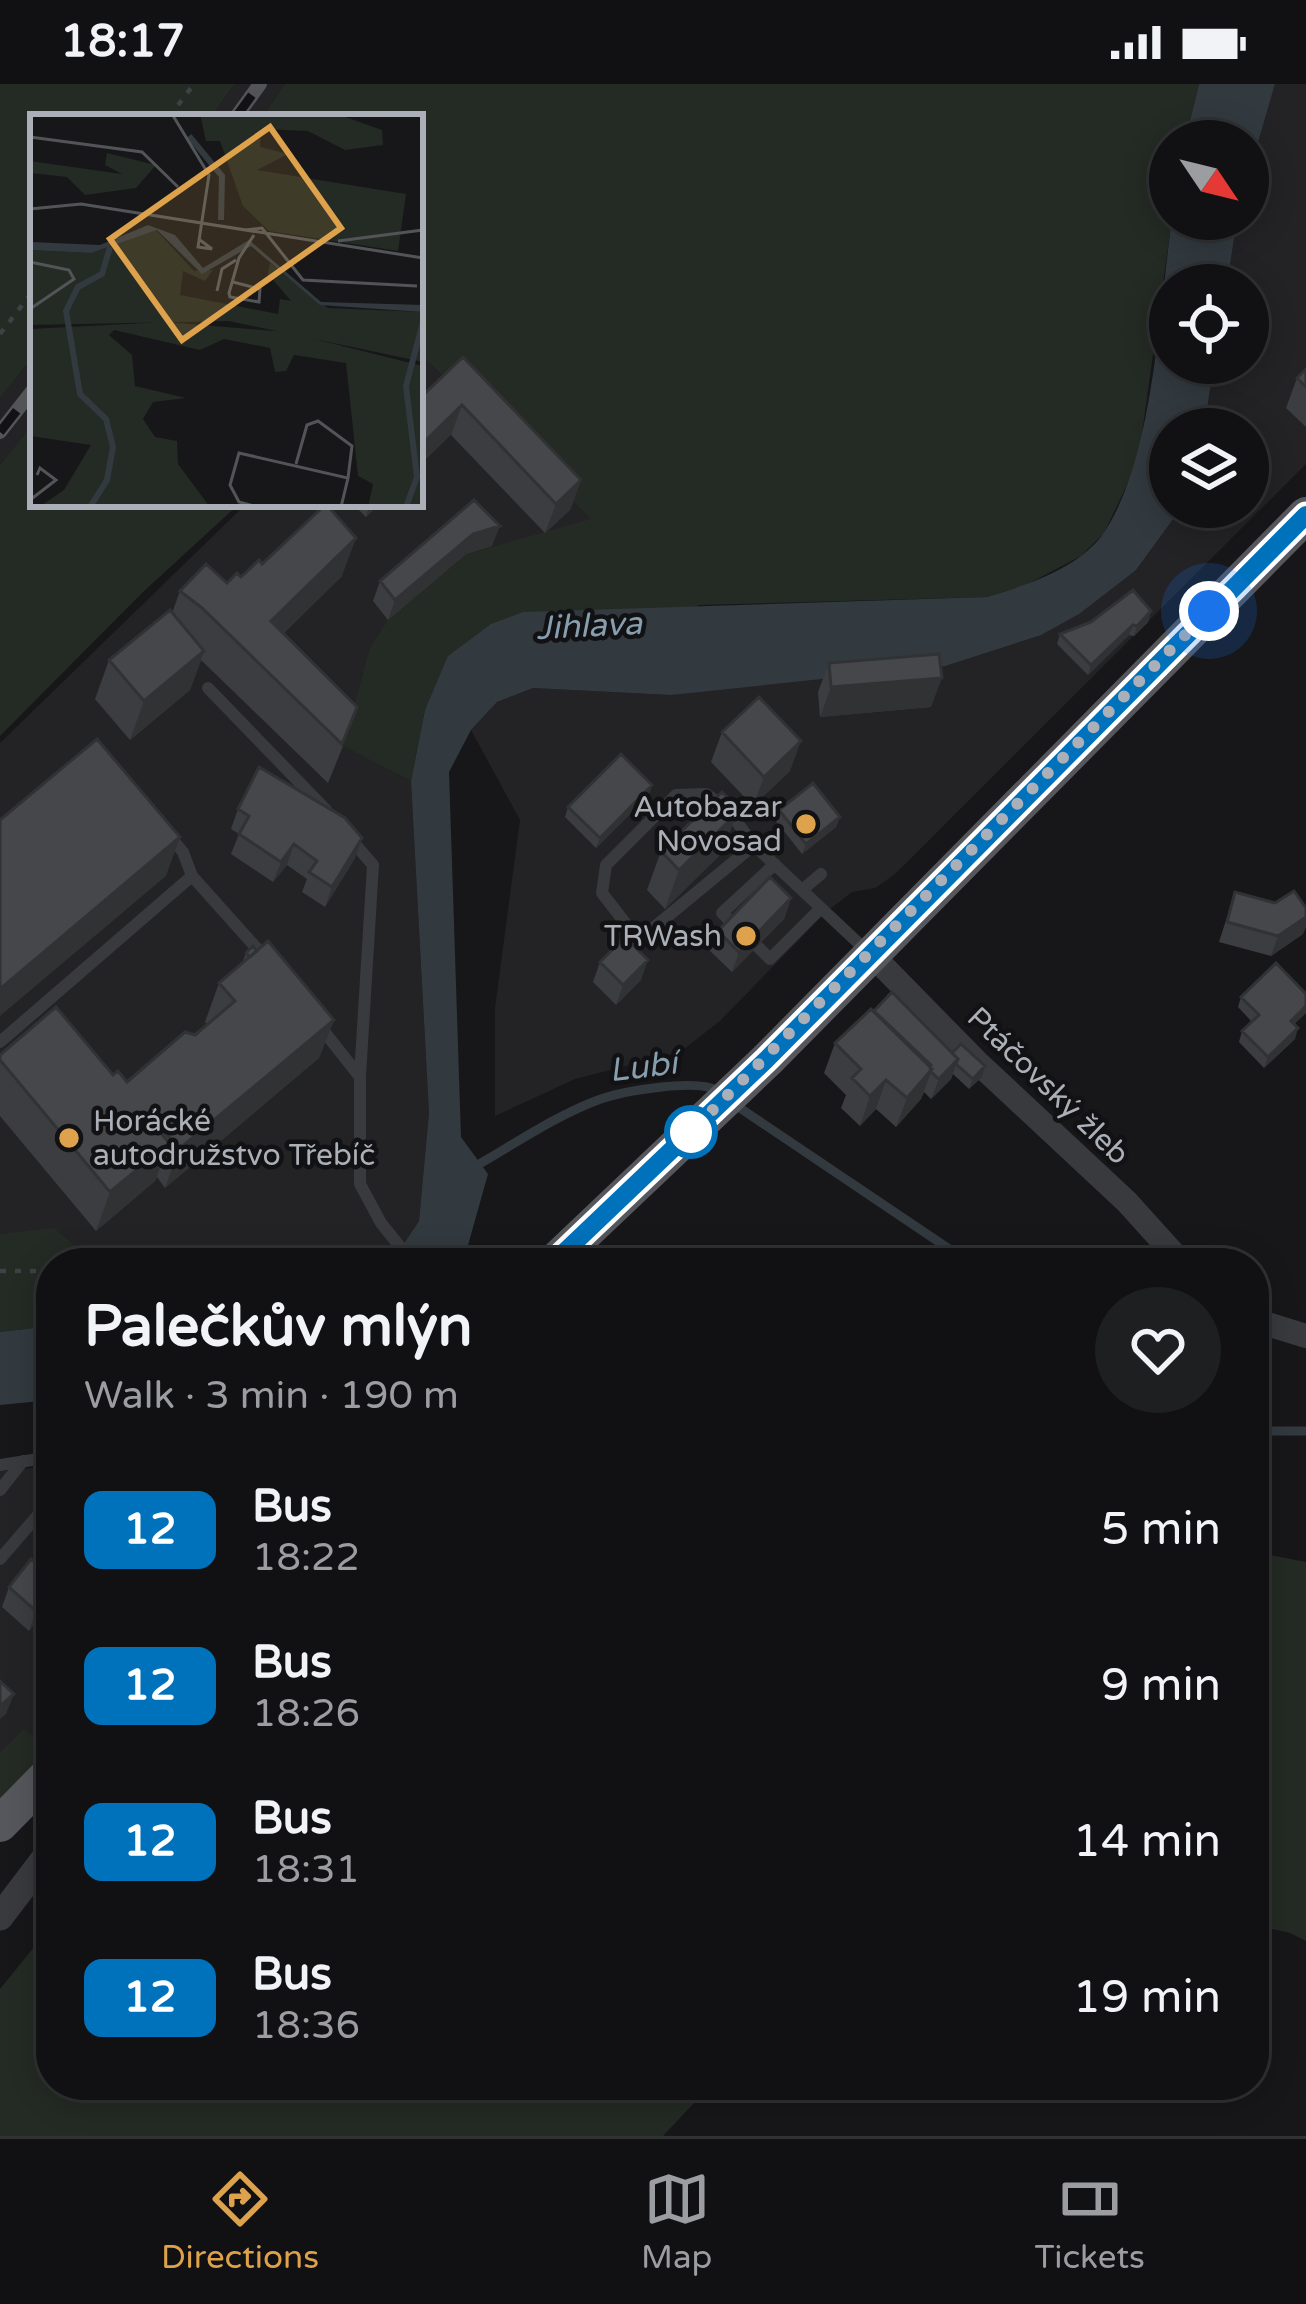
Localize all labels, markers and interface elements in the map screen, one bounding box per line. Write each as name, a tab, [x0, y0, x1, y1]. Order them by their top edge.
text: 18:17	[60, 15, 185, 69]
inset map	[30, 114, 423, 507]
north arrow	[1149, 120, 1269, 240]
map controls	[1149, 120, 1269, 528]
button: locate	[1149, 264, 1269, 384]
button: layers	[1149, 408, 1269, 528]
your location	[1179, 581, 1239, 641]
water label: Jihlava	[535, 604, 644, 648]
place label: Autobazar Novosad	[633, 789, 782, 860]
marker: Autobazar Novosad	[793, 811, 819, 837]
place label: TRWash	[604, 918, 722, 955]
marker: TRWash	[733, 923, 759, 949]
street label: Ptáčovský žleb	[959, 999, 1137, 1173]
water label: Lubí	[607, 1043, 685, 1091]
place label: Horácké autodružstvo Třebíč	[93, 1103, 375, 1174]
unlabelled marker	[666, 1107, 716, 1157]
marker: Horácké autodružstvo Třebíč	[56, 1125, 82, 1151]
button: heart	[1095, 1287, 1221, 1413]
text: Palečkův mlýn	[84, 1293, 472, 1361]
text: Walk · 3 min · 190 m	[84, 1372, 459, 1419]
text: Bus	[252, 1480, 332, 1534]
text: 5 min	[1101, 1503, 1221, 1557]
text: 12	[124, 1504, 176, 1555]
text: 18:22	[252, 1534, 360, 1581]
text: Bus	[252, 1636, 332, 1690]
text: 9 min	[1101, 1659, 1221, 1713]
text: 12	[124, 1660, 176, 1711]
text: 18:26	[252, 1690, 360, 1737]
text: Bus	[252, 1792, 332, 1846]
text: 14 min	[1073, 1815, 1221, 1869]
text: 12	[124, 1816, 176, 1867]
text: 18:31	[252, 1846, 360, 1893]
text: Bus	[252, 1948, 332, 2002]
text: 19 min	[1073, 1971, 1221, 2025]
text: 12	[124, 1972, 176, 2023]
text: 18:36	[252, 2002, 360, 2049]
tab: Directions	[161, 2166, 319, 2277]
tab: Map	[641, 2166, 712, 2277]
tab: Tickets	[1035, 2166, 1145, 2277]

